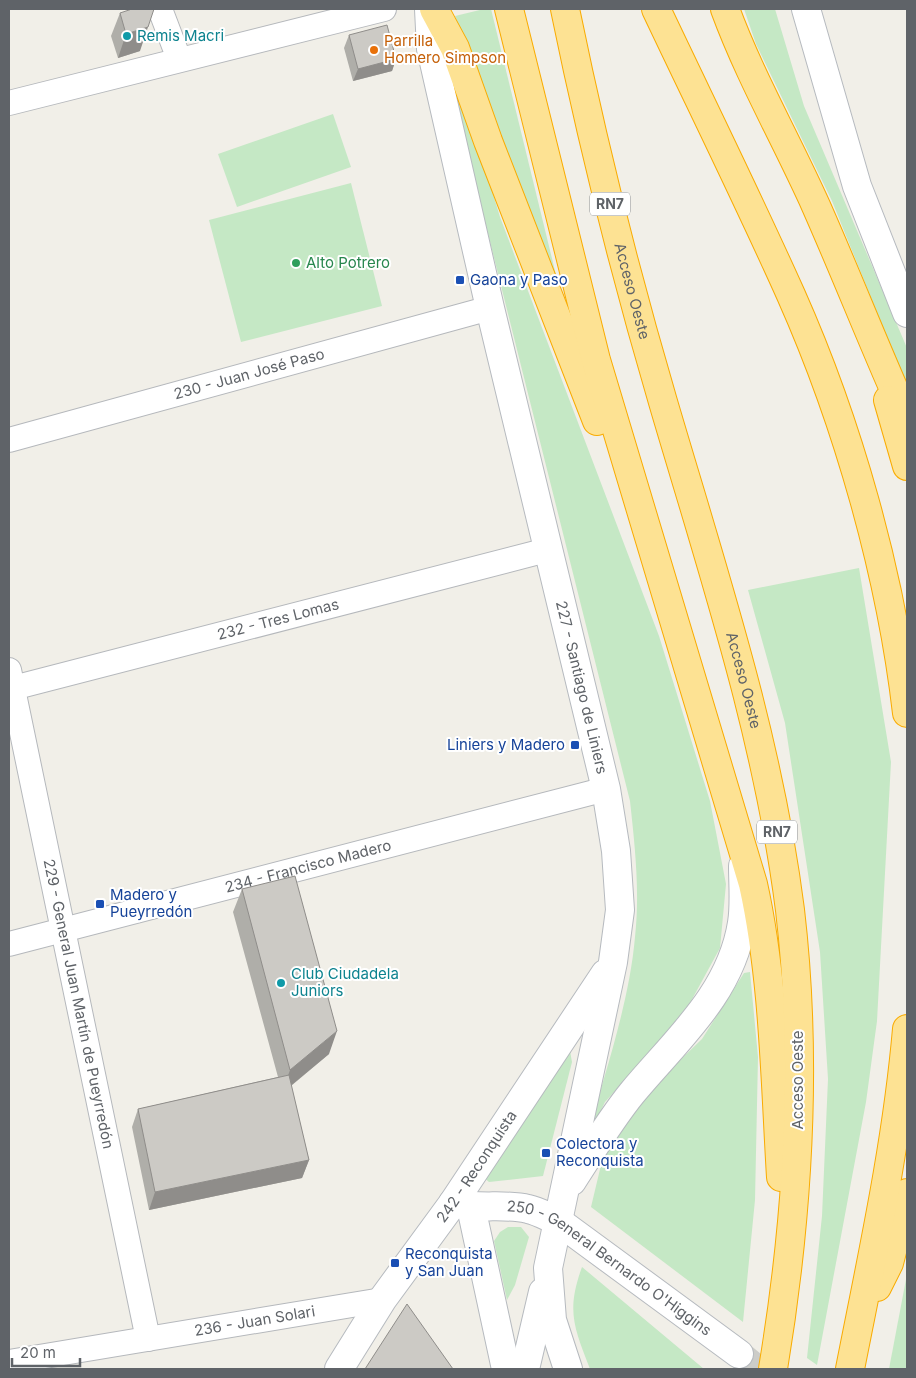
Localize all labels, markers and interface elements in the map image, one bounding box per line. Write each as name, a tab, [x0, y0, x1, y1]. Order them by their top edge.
place label: Remis Macri	[137, 26, 224, 45]
marker: Remis Macri	[121, 30, 133, 42]
place label: Parrilla Homero Simpson	[384, 31, 506, 67]
marker: Parrilla Homero Simpson	[368, 44, 380, 56]
road number: RN7	[590, 192, 630, 215]
street label: Acceso Oeste	[610, 241, 655, 341]
place label: Alto Potrero	[306, 253, 390, 272]
marker: Alto Potrero	[290, 257, 302, 269]
place label: Gaona y Paso	[470, 270, 568, 289]
marker: Gaona y Paso	[454, 274, 466, 286]
street label: 230 - Juan José Paso	[171, 344, 327, 403]
street label: 232 - Tres Lomas	[215, 594, 341, 644]
street label: 227 - Santiago de Liniers	[552, 599, 612, 776]
street label: Acceso Oeste	[722, 630, 766, 731]
place label: Liniers y Madero	[447, 735, 565, 754]
marker: Liniers y Madero	[569, 739, 581, 751]
road number: RN7	[757, 820, 797, 844]
street label: 234 - Francisco Madero	[223, 835, 393, 897]
street label: 229 - General Juan Martín de Pueyrredón	[39, 857, 118, 1150]
place label: Madero y Pueyrredón	[110, 885, 192, 921]
marker: Madero y Pueyrredón	[94, 898, 106, 910]
place label: Club Ciudadela Juniors	[291, 964, 399, 1000]
marker: Club Ciudadela Juniors	[275, 977, 287, 989]
street label: Acceso Oeste	[788, 1030, 807, 1130]
street label: 242 - Reconquista	[432, 1107, 521, 1226]
place label: Colectora y Reconquista	[556, 1134, 644, 1170]
marker: Colectora y Reconquista	[540, 1147, 552, 1159]
street label: 250 - General Bernardo O'Higgins	[506, 1196, 716, 1340]
place label: Reconquista y San Juan	[405, 1244, 493, 1280]
marker: Reconquista y San Juan	[389, 1257, 401, 1269]
street label: 236 - Juan Solari	[193, 1301, 316, 1340]
scale bar	[12, 1336, 80, 1368]
text: 20 m	[20, 1343, 56, 1362]

